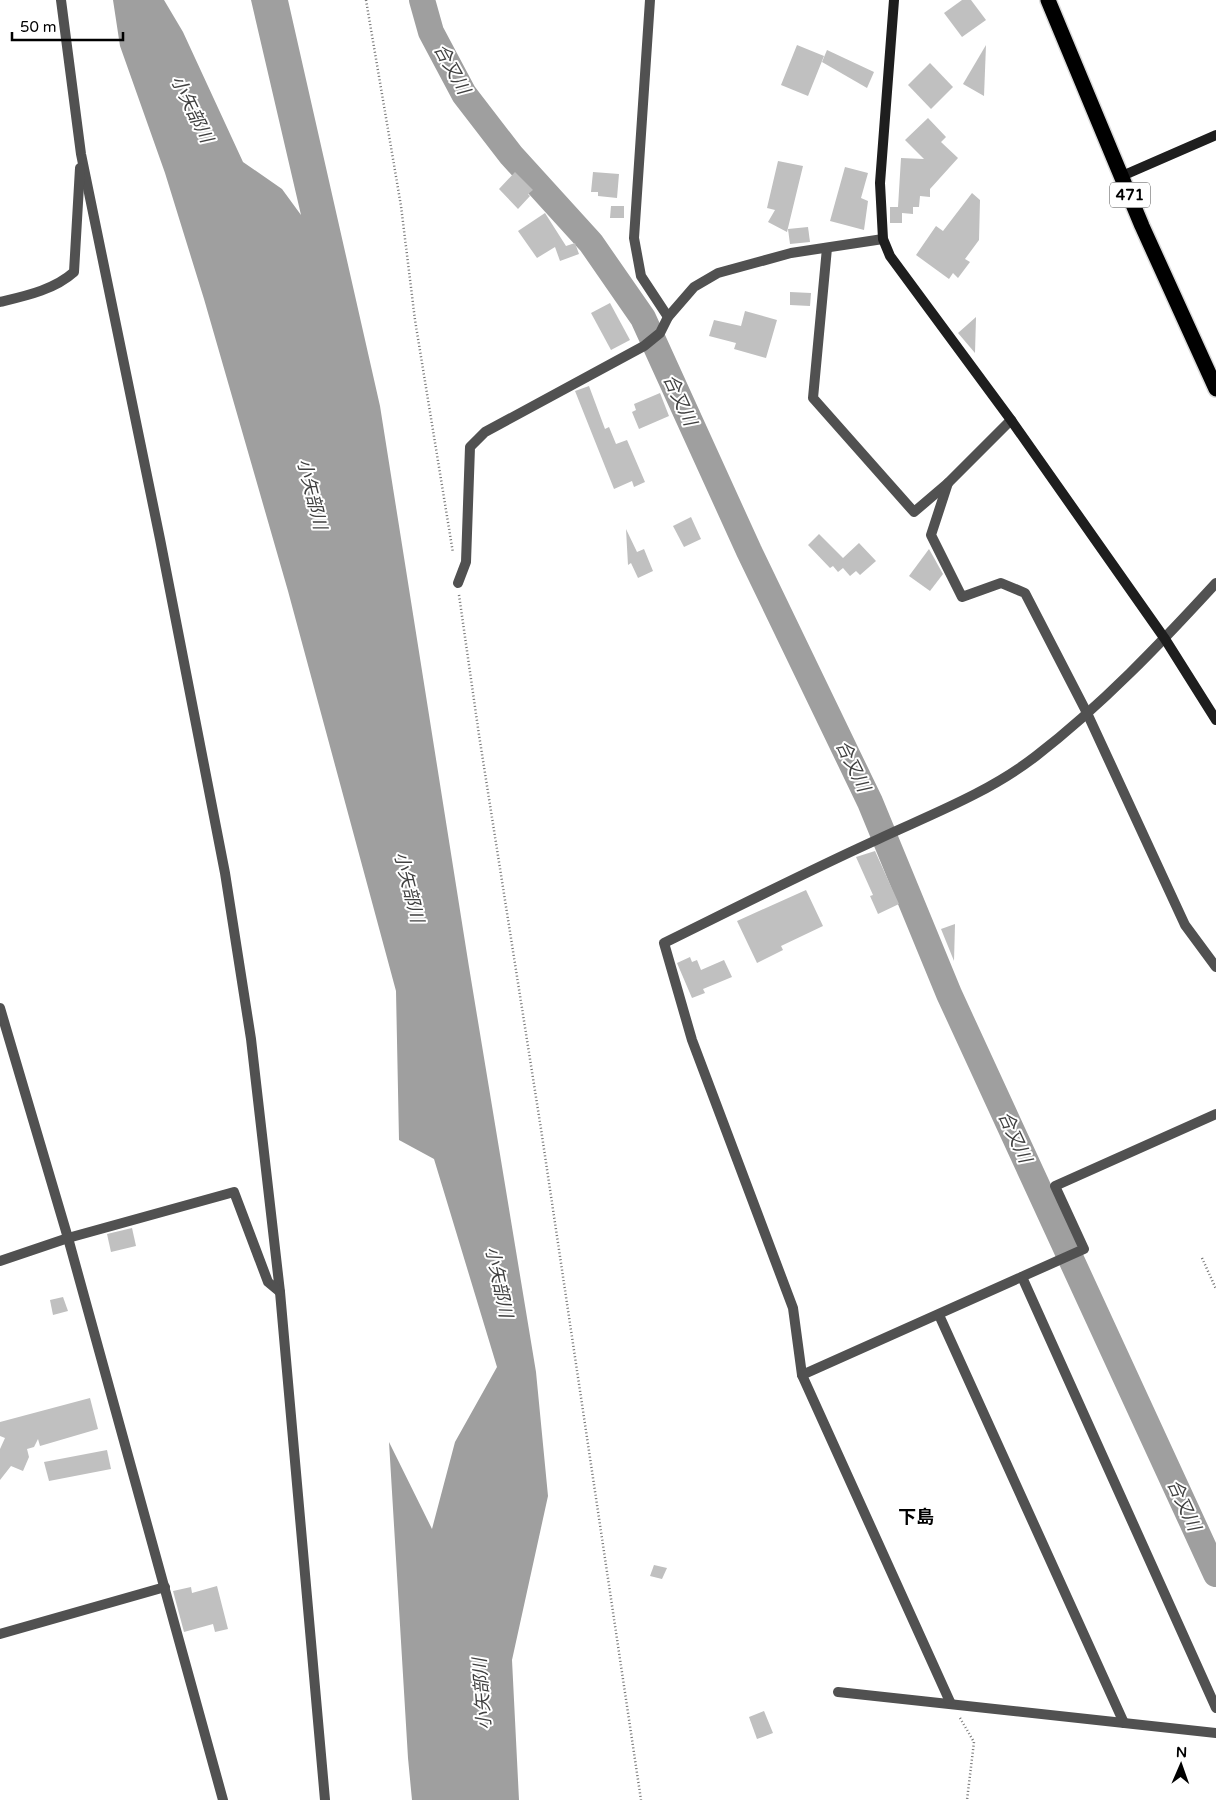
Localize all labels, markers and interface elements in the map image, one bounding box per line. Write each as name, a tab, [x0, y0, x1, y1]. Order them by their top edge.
scale bar	[12, 10, 124, 42]
text: 50 m	[20, 18, 57, 36]
water label: 合又川	[429, 40, 476, 100]
water label: 小矢部川	[166, 72, 219, 148]
road number: 471	[1110, 182, 1150, 208]
water label: 合又川	[659, 371, 702, 431]
water label: 小矢部川	[293, 456, 332, 534]
water label: 合又川	[831, 737, 876, 797]
water label: 小矢部川	[390, 849, 429, 927]
water label: 合又川	[994, 1108, 1037, 1168]
water label: 小矢部川	[481, 1244, 518, 1321]
water label: 合又川	[1163, 1476, 1206, 1536]
district label: 下島	[898, 1506, 934, 1528]
water label: 小矢部川	[468, 1655, 495, 1731]
north arrow	[1156, 1740, 1206, 1790]
text: N	[1176, 1744, 1187, 1761]

